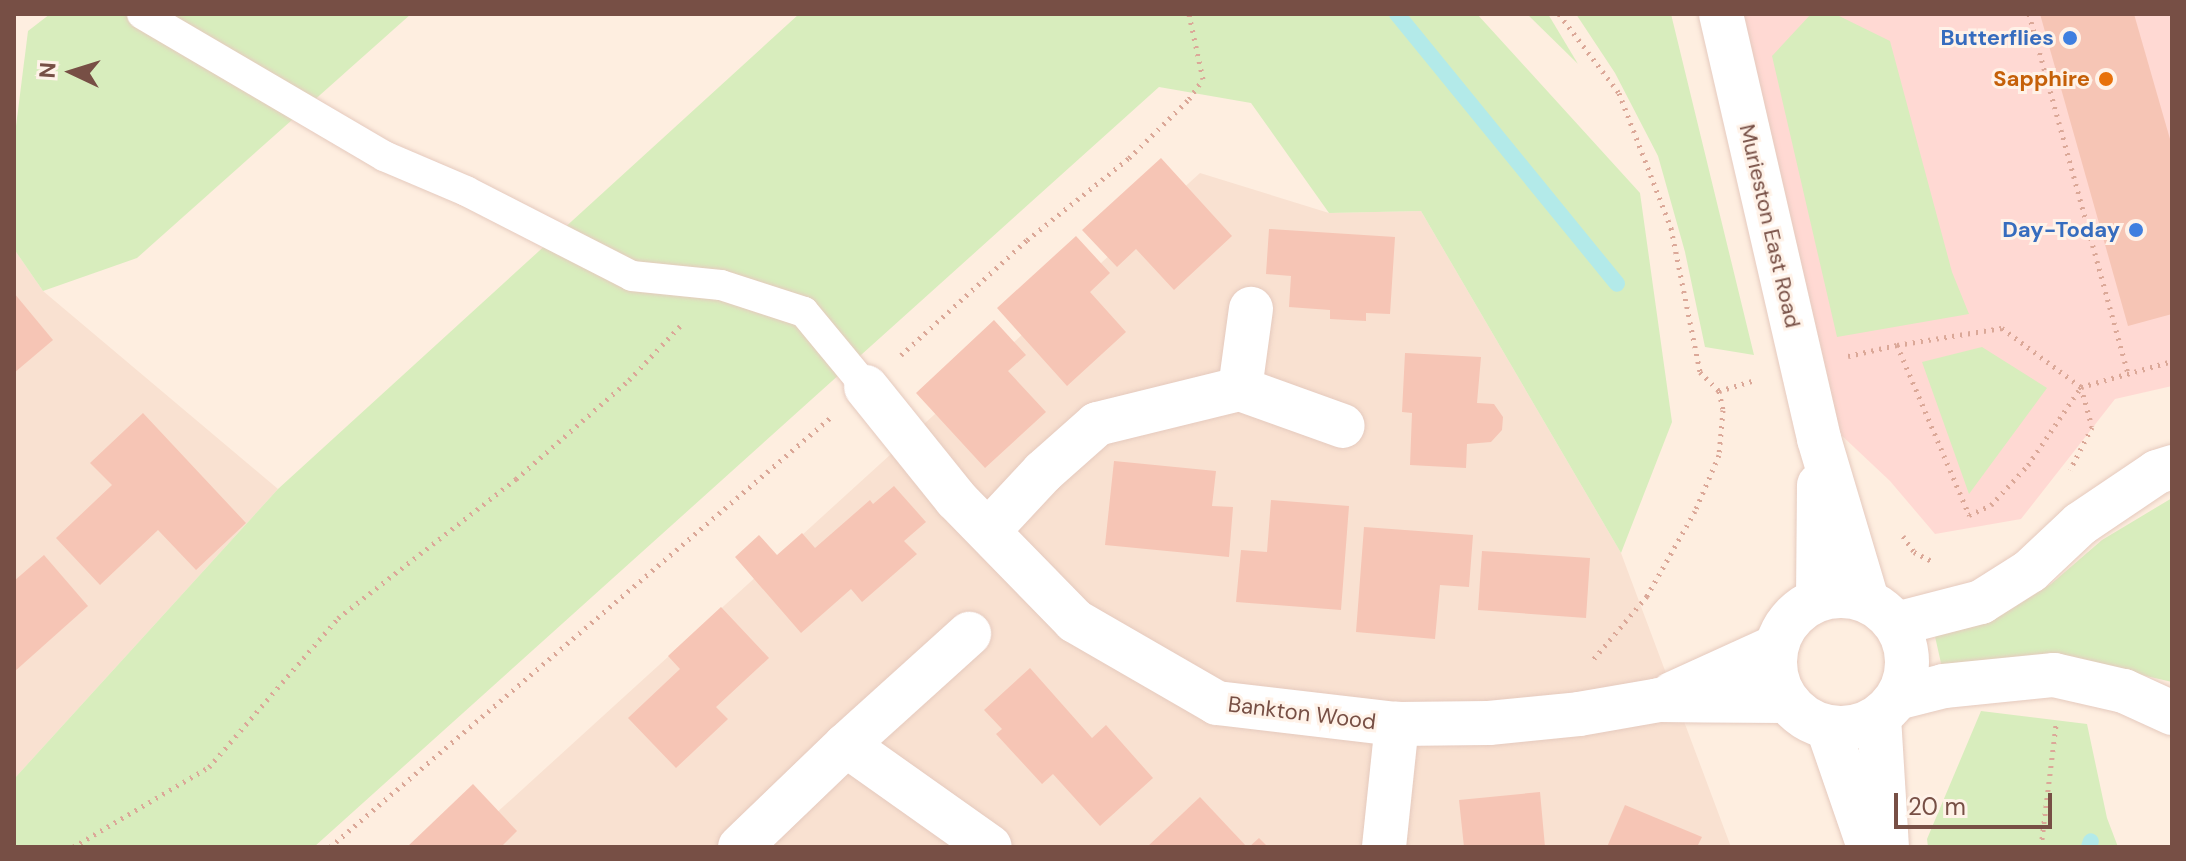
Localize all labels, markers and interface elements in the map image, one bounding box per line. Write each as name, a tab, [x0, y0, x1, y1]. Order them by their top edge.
place label: Butterflies	[1940, 25, 2054, 51]
marker: Butterflies	[2061, 29, 2079, 47]
north arrow	[32, 32, 112, 112]
text: N	[33, 61, 63, 79]
place label: Sapphire	[1993, 66, 2090, 92]
marker: Sapphire	[2097, 70, 2115, 88]
street label: Murieston East Road	[1734, 122, 1806, 330]
place label: Day-Today	[2002, 217, 2120, 243]
marker: Day-Today	[2127, 221, 2145, 239]
street label: Bankton Wood	[1227, 691, 1377, 735]
scale bar	[1898, 777, 2056, 827]
text: 20 m	[1908, 791, 1966, 822]

